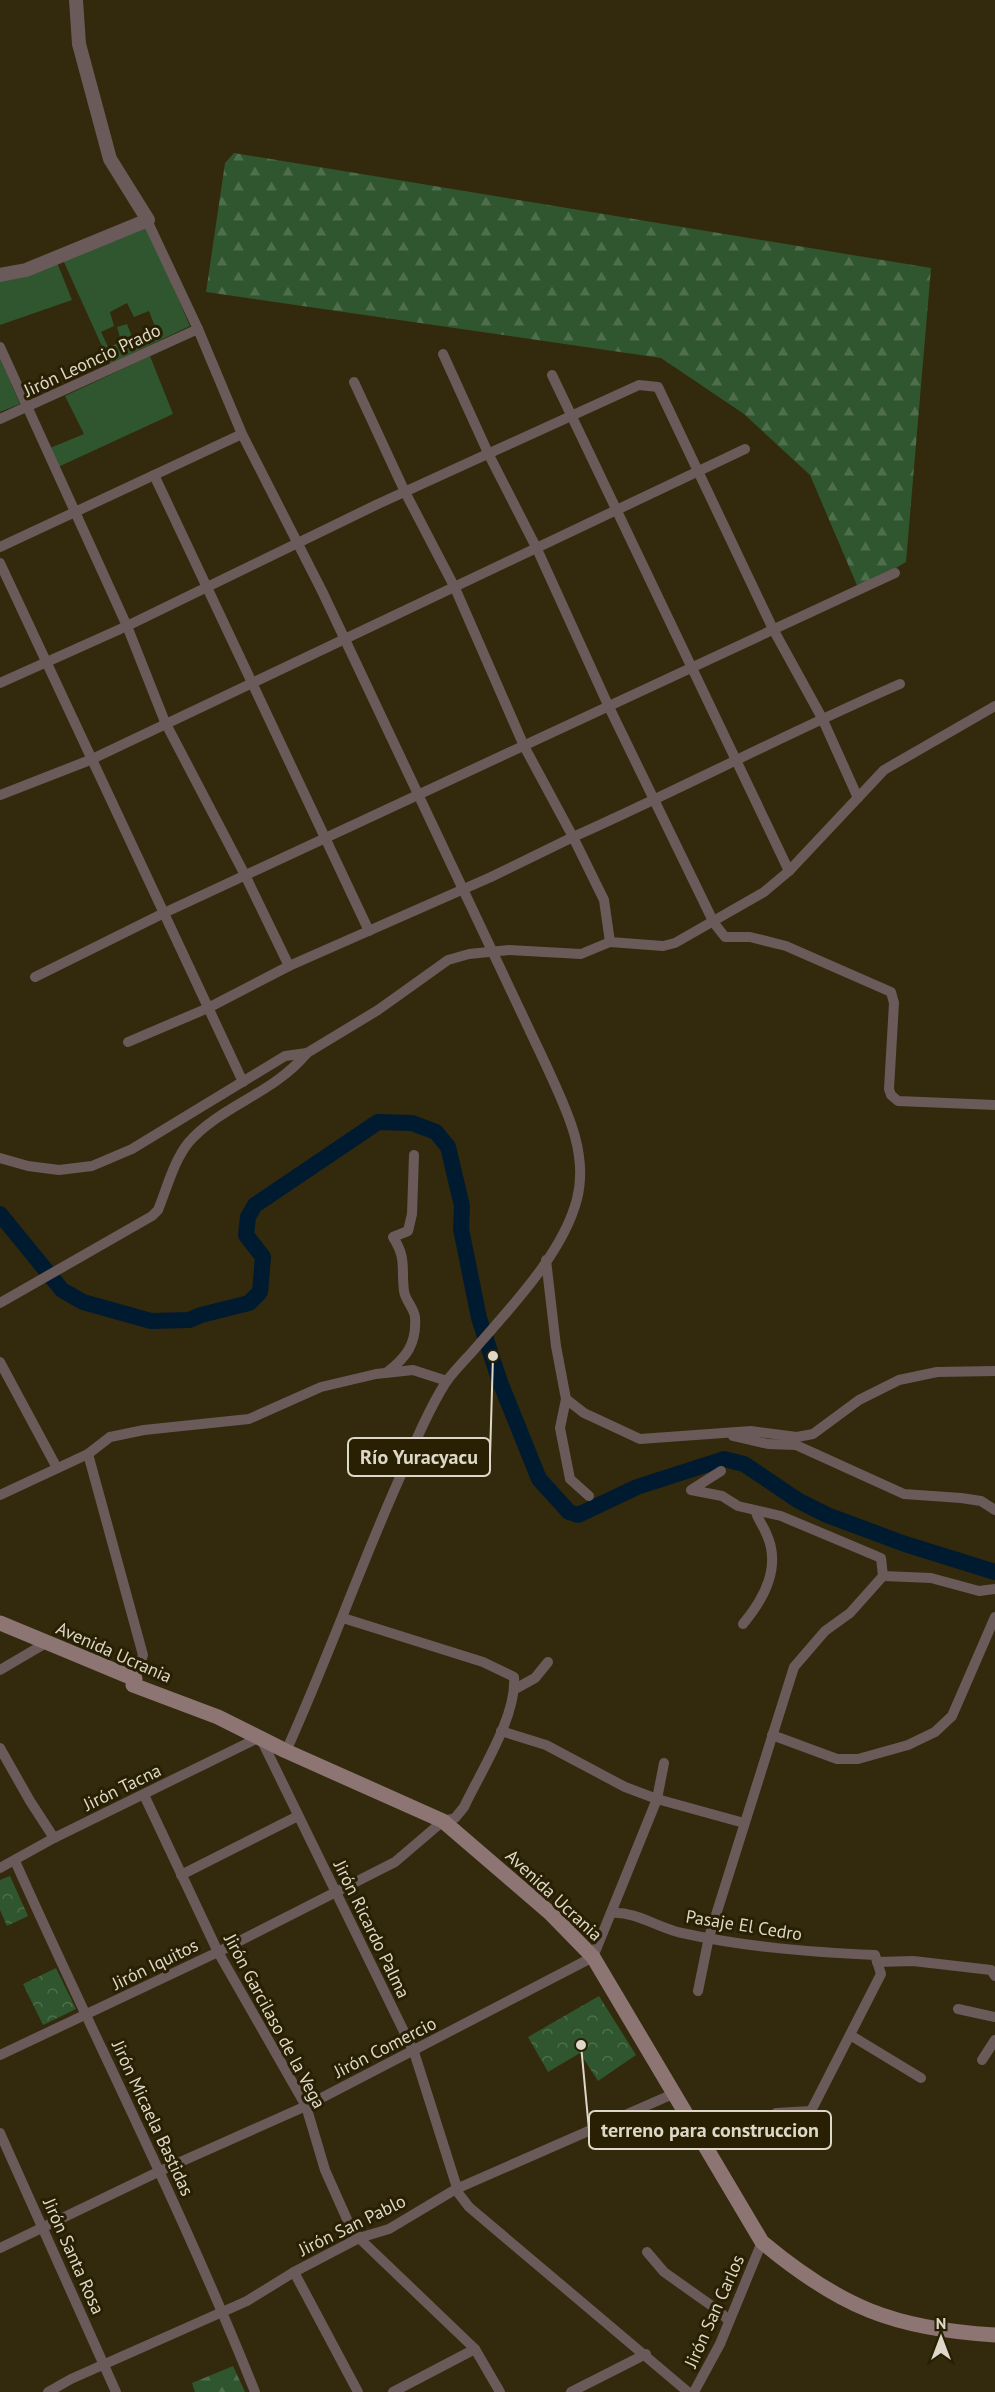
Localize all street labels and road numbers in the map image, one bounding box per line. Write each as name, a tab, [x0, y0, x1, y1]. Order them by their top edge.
street label: Jirón Leoncio Prado	[19, 318, 164, 402]
street label: Avenida Ucrania	[53, 1616, 175, 1688]
street label: Jirón Tacna	[78, 1758, 165, 1816]
street label: Avenida Ucrania	[501, 1844, 607, 1946]
street label: Jirón Ricardo Palma	[328, 1855, 415, 2002]
street label: Pasaje El Cedro	[684, 1904, 804, 1946]
street label: Jirón Garcilaso de la Vega	[219, 1929, 331, 2112]
street label: Jirón Iquitos	[107, 1933, 202, 1995]
street label: Jirón Comercio	[329, 2011, 440, 2083]
street label: Jirón Micaela Bastidas	[106, 2036, 199, 2199]
street label: Jirón San Pablo	[294, 2189, 409, 2261]
street label: Jirón Santa Rosa	[38, 2193, 110, 2318]
street label: Jirón San Carlos	[678, 2251, 749, 2372]

